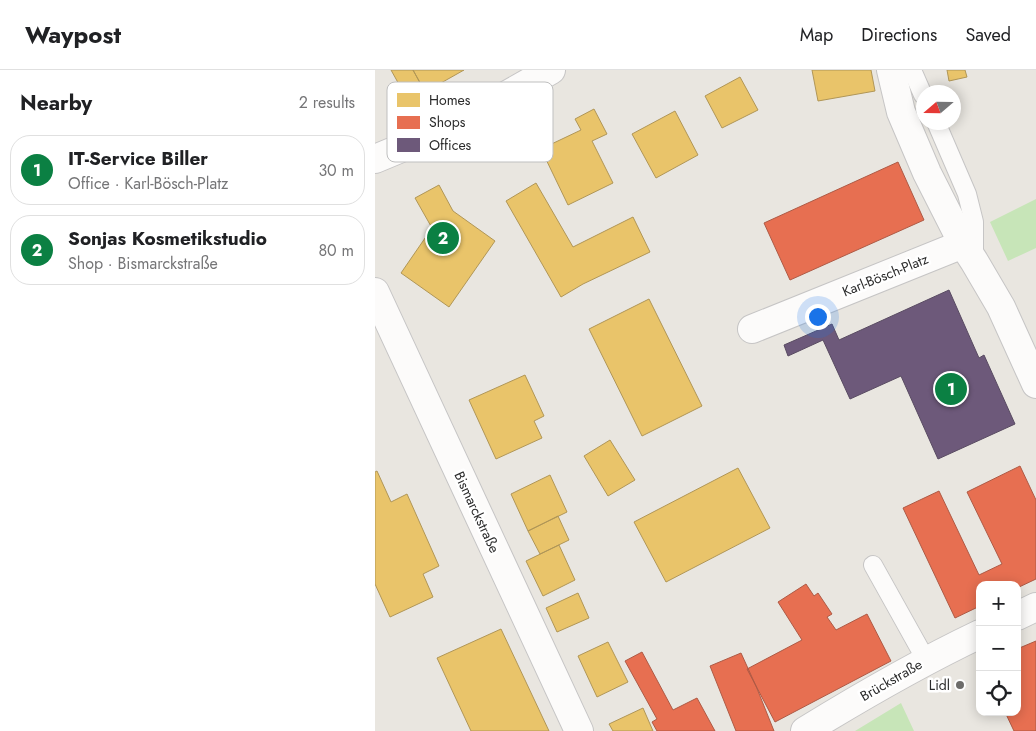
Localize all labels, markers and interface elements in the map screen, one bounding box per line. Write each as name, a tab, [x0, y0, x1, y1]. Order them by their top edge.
text: Waypost	[25, 17, 121, 52]
text: Map	[800, 22, 833, 48]
text: Directions	[861, 22, 937, 48]
text: Saved	[965, 22, 1011, 48]
legend	[387, 82, 553, 162]
north arrow	[916, 85, 961, 130]
text: Nearby	[20, 88, 92, 118]
text: Homes	[429, 90, 471, 110]
text: 2 results	[299, 91, 355, 114]
text: Shops	[429, 112, 466, 132]
text: Offices	[429, 135, 472, 155]
text: IT-Service Biller	[68, 145, 208, 172]
text: 1	[33, 159, 41, 182]
text: 30 m	[318, 159, 354, 182]
text: Office · Karl-Bösch-Platz	[68, 172, 228, 195]
pin: 2	[427, 219, 459, 257]
text: Sonjas Kosmetikstudio	[68, 225, 267, 252]
text: 2	[32, 239, 42, 262]
text: 80 m	[318, 239, 354, 262]
street label: Karl-Bösch-Platz	[839, 248, 931, 301]
text: Shop · Bismarckstraße	[68, 252, 218, 275]
your location	[805, 304, 831, 330]
pin: 1	[935, 370, 967, 408]
street label: Bismarckstraße	[449, 468, 505, 556]
map controls	[976, 581, 1021, 716]
button: +	[976, 581, 1021, 626]
button: −	[976, 626, 1021, 671]
street label: Brückstraße	[856, 654, 926, 706]
button: locate	[976, 671, 1021, 716]
place label: Lidl	[929, 675, 950, 695]
marker: Lidl	[954, 679, 966, 691]

